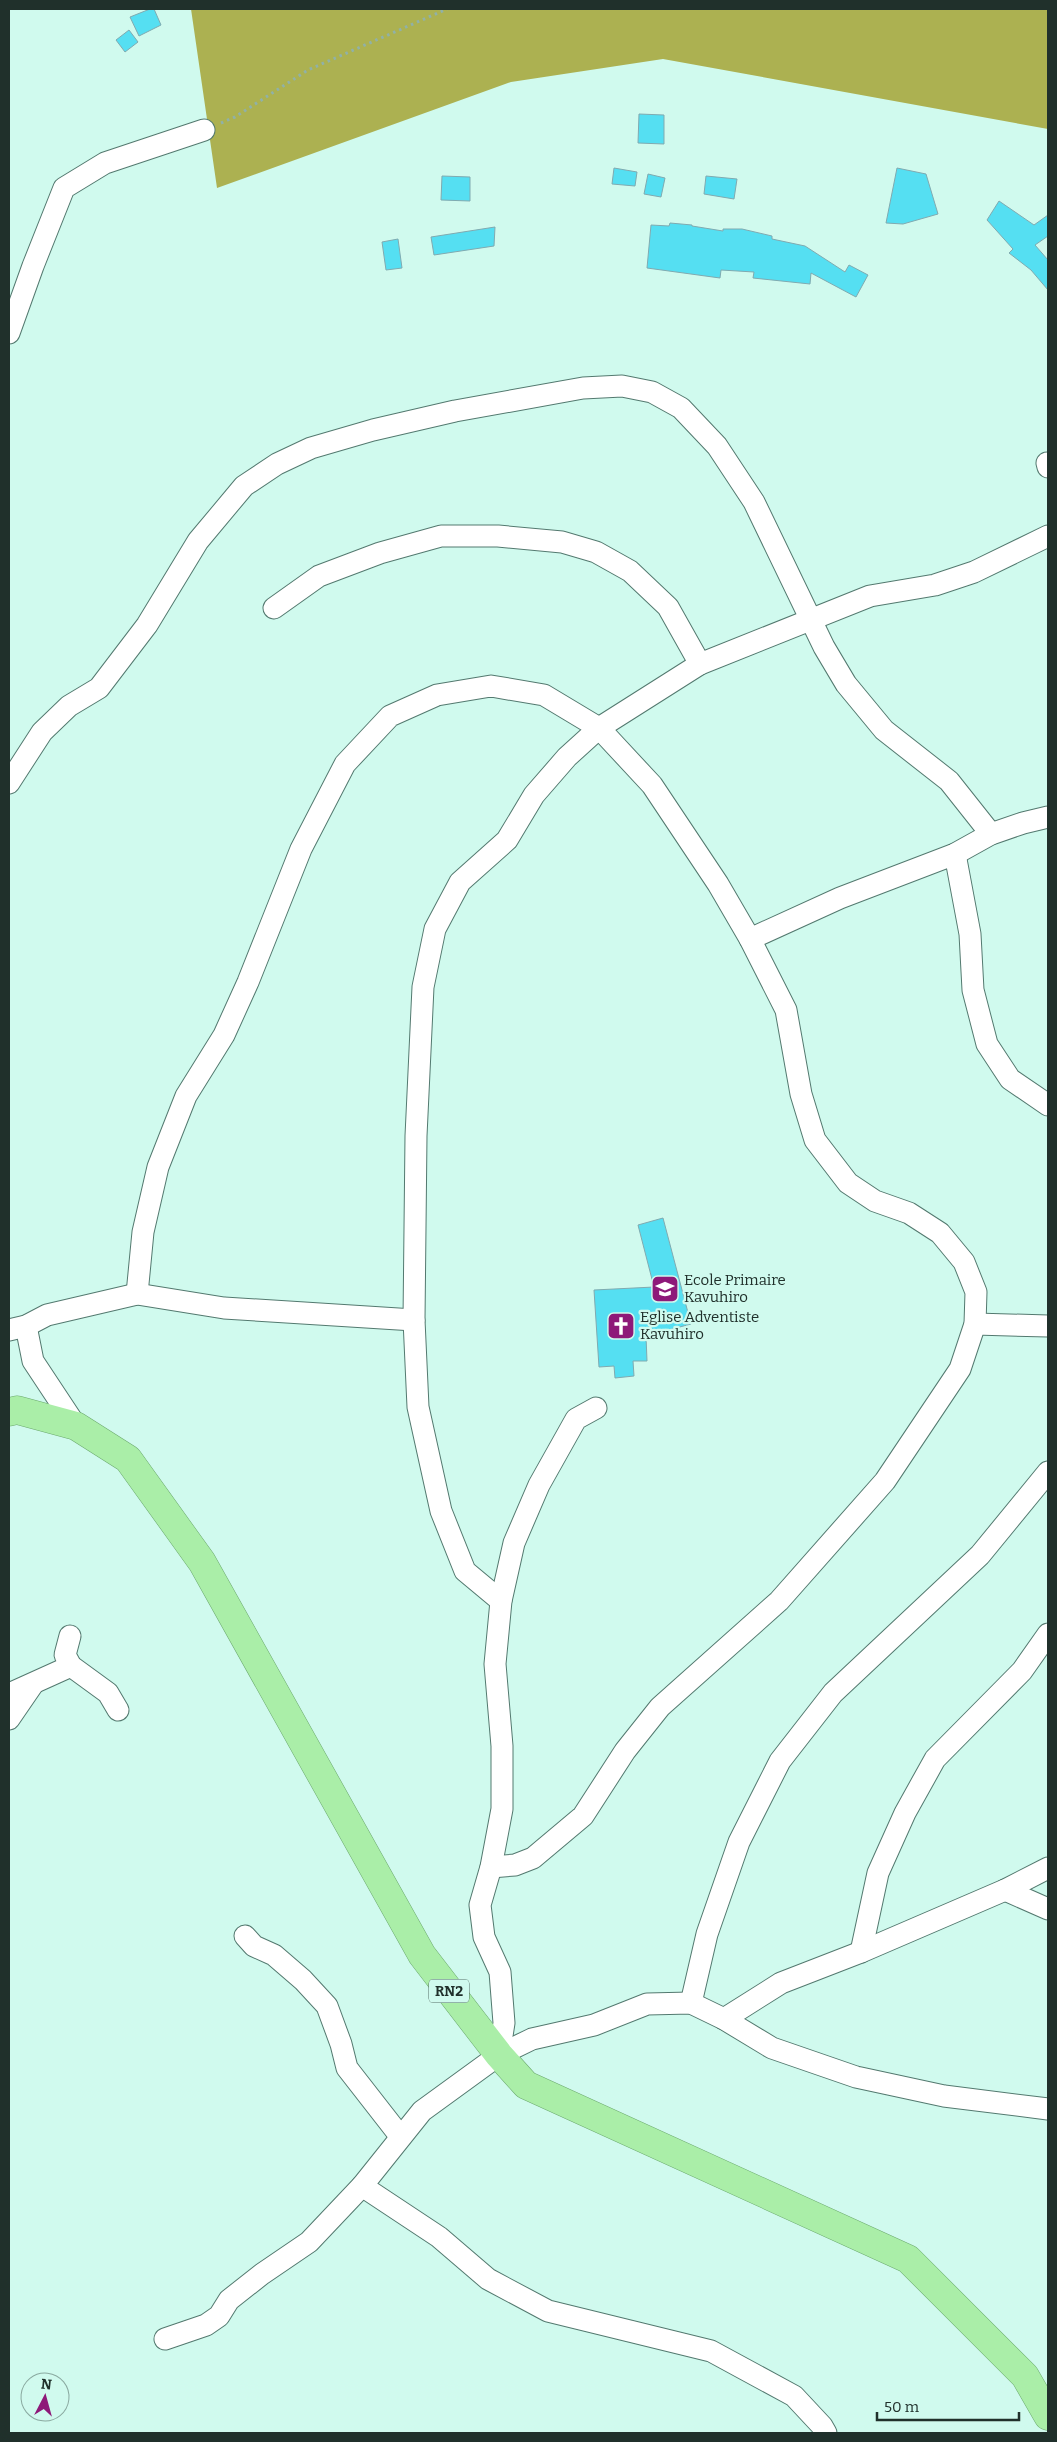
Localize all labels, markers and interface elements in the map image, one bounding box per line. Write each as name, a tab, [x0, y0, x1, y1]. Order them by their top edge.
place label: Ecole Primaire Kavuhiro	[684, 1271, 786, 1306]
school or university icon: Ecole Primaire Kavuhiro	[650, 1274, 680, 1304]
place label: Eglise Adventiste Kavuhiro	[640, 1308, 759, 1343]
church icon: Eglise Adventiste Kavuhiro	[606, 1311, 636, 1341]
road number: RN2	[429, 1980, 469, 2002]
north arrow	[20, 2372, 70, 2422]
text: N	[40, 2376, 53, 2394]
scale bar	[877, 2390, 1020, 2422]
text: 50 m	[884, 2398, 920, 2416]

